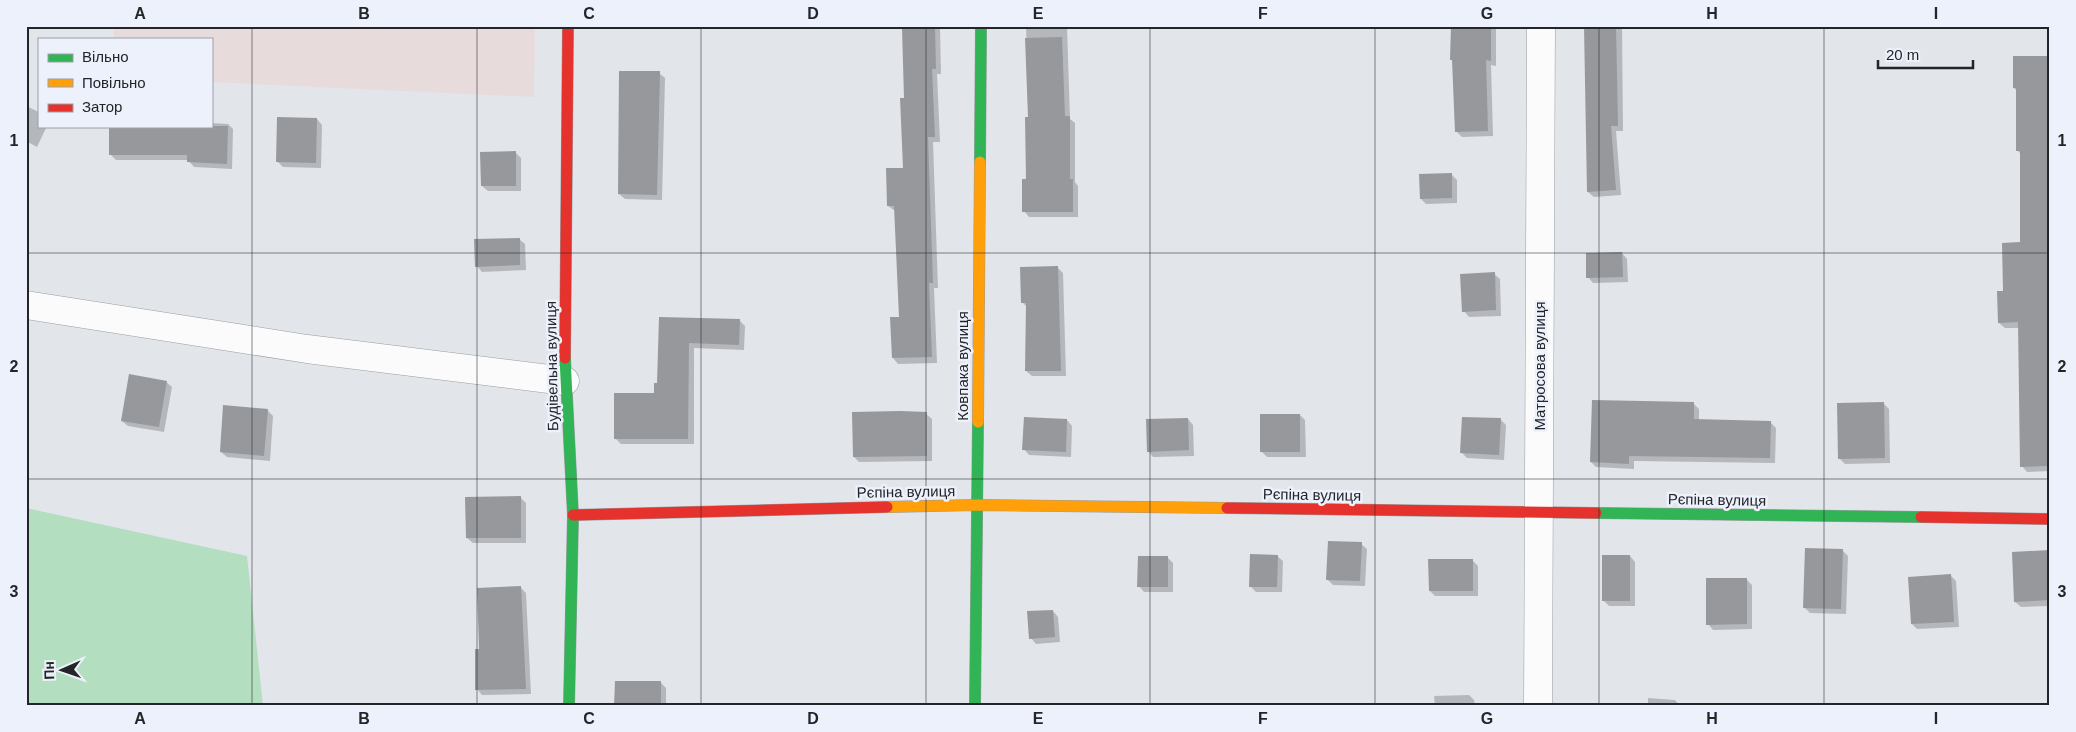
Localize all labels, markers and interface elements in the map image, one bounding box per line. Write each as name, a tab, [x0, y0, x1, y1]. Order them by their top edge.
text: A	[134, 5, 146, 22]
text: B	[358, 5, 370, 22]
text: C	[583, 5, 595, 22]
text: D	[807, 5, 819, 22]
text: E	[1033, 5, 1044, 22]
text: F	[1258, 5, 1268, 22]
text: G	[1481, 5, 1493, 22]
text: H	[1706, 5, 1718, 22]
text: I	[1934, 5, 1938, 22]
legend	[38, 38, 212, 128]
scale bar	[1878, 38, 1974, 70]
text: 20 m	[1886, 46, 1919, 63]
text: Вільно	[82, 48, 129, 65]
text: Повільно	[82, 74, 146, 91]
text: Затор	[82, 98, 122, 115]
text: 1	[10, 132, 19, 149]
text: 1	[2058, 132, 2067, 149]
street label: Будівельна вулиця	[542, 301, 561, 431]
street label: Матросова вулиця	[1531, 301, 1548, 431]
street label: Ковпака вулиця	[954, 311, 971, 421]
text: 2	[10, 358, 19, 375]
text: 2	[2058, 358, 2067, 375]
street label: Рєпіна вулиця	[857, 482, 955, 501]
street label: Рєпіна вулиця	[1263, 485, 1361, 504]
street label: Рєпіна вулиця	[1668, 490, 1766, 509]
text: 3	[10, 583, 19, 600]
text: 3	[2058, 583, 2067, 600]
north arrow	[38, 644, 88, 694]
text: Пн	[41, 661, 57, 680]
text: A	[134, 710, 146, 727]
text: B	[358, 710, 370, 727]
text: C	[583, 710, 595, 727]
text: D	[807, 710, 819, 727]
text: E	[1033, 710, 1044, 727]
text: F	[1258, 710, 1268, 727]
text: G	[1481, 710, 1493, 727]
text: H	[1706, 710, 1718, 727]
text: I	[1934, 710, 1938, 727]

